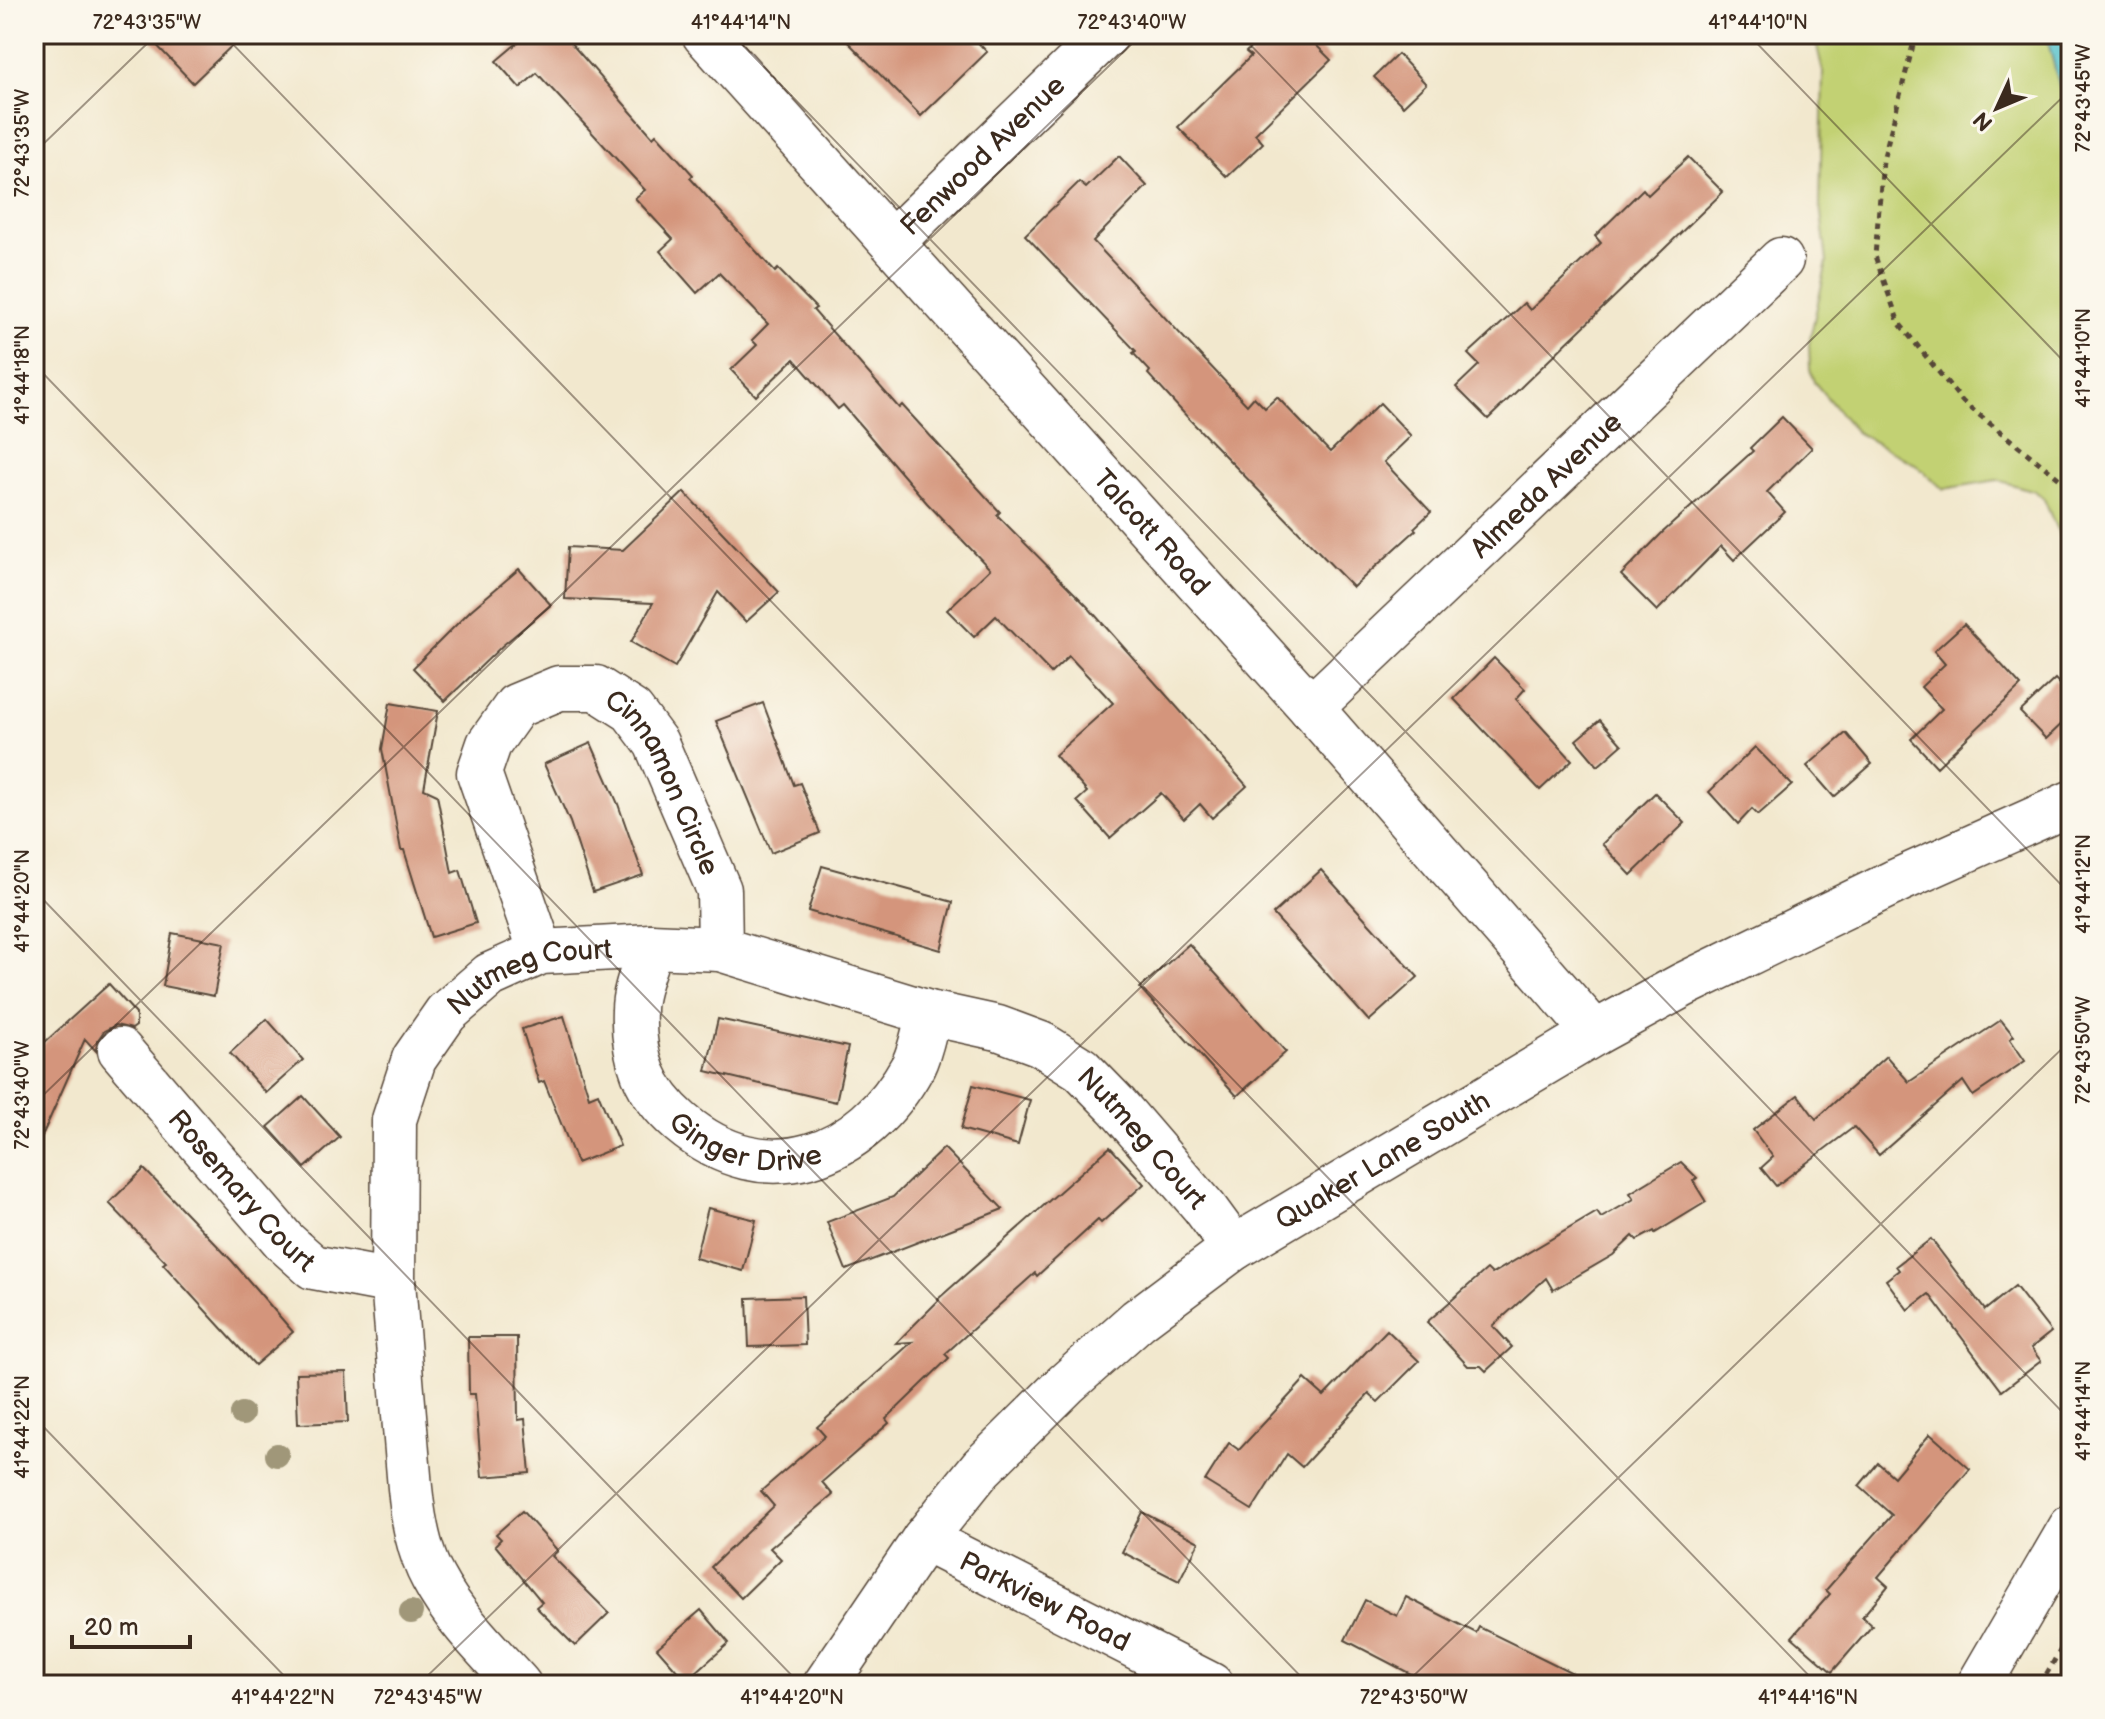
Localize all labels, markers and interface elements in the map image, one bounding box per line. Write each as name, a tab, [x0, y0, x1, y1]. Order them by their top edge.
text: 72°43'35"W	[93, 11, 201, 35]
text: 41°44'14"N	[691, 11, 791, 35]
text: 72°43'40"W	[1078, 11, 1186, 35]
text: 41°44'10"N	[1708, 11, 1808, 35]
text: 72°43'45"W	[2072, 44, 2096, 152]
north arrow	[1957, 68, 2037, 148]
street label: Fenwood Avenue	[894, 69, 1072, 243]
text: 72°43'35"W	[11, 89, 35, 197]
text: N	[1968, 106, 1999, 136]
text: 41°44'10"N	[2072, 308, 2096, 408]
text: 41°44'18"N	[11, 325, 35, 425]
street label: Almeda Avenue	[1464, 406, 1629, 565]
street label: Talcott Road	[1086, 463, 1217, 603]
street label: Cinnamon Circle	[599, 683, 726, 881]
text: 41°44'12"N	[2072, 834, 2096, 934]
text: 41°44'20"N	[11, 849, 35, 953]
street label: Nutmeg Court	[441, 933, 614, 1022]
text: 72°43'50"W	[2072, 996, 2096, 1104]
text: 72°43'40"W	[11, 1041, 35, 1149]
street label: Nutmeg Court	[1070, 1061, 1214, 1217]
street label: Quaker Lane South	[1270, 1084, 1496, 1237]
street label: Rosemary Court	[161, 1103, 322, 1279]
street label: Ginger Drive	[662, 1105, 826, 1179]
text: 41°44'14"N	[2072, 1361, 2096, 1461]
text: 41°44'22"N	[11, 1375, 35, 1479]
street label: Parkview Road	[954, 1545, 1135, 1659]
scale bar	[72, 1599, 190, 1649]
text: 20 m	[84, 1613, 139, 1642]
text: 41°44'22"N	[231, 1686, 335, 1710]
text: 72°43'45"W	[374, 1686, 482, 1710]
text: 41°44'20"N	[740, 1686, 844, 1710]
text: 72°43'50"W	[1360, 1686, 1468, 1710]
text: 41°44'16"N	[1758, 1686, 1858, 1710]

